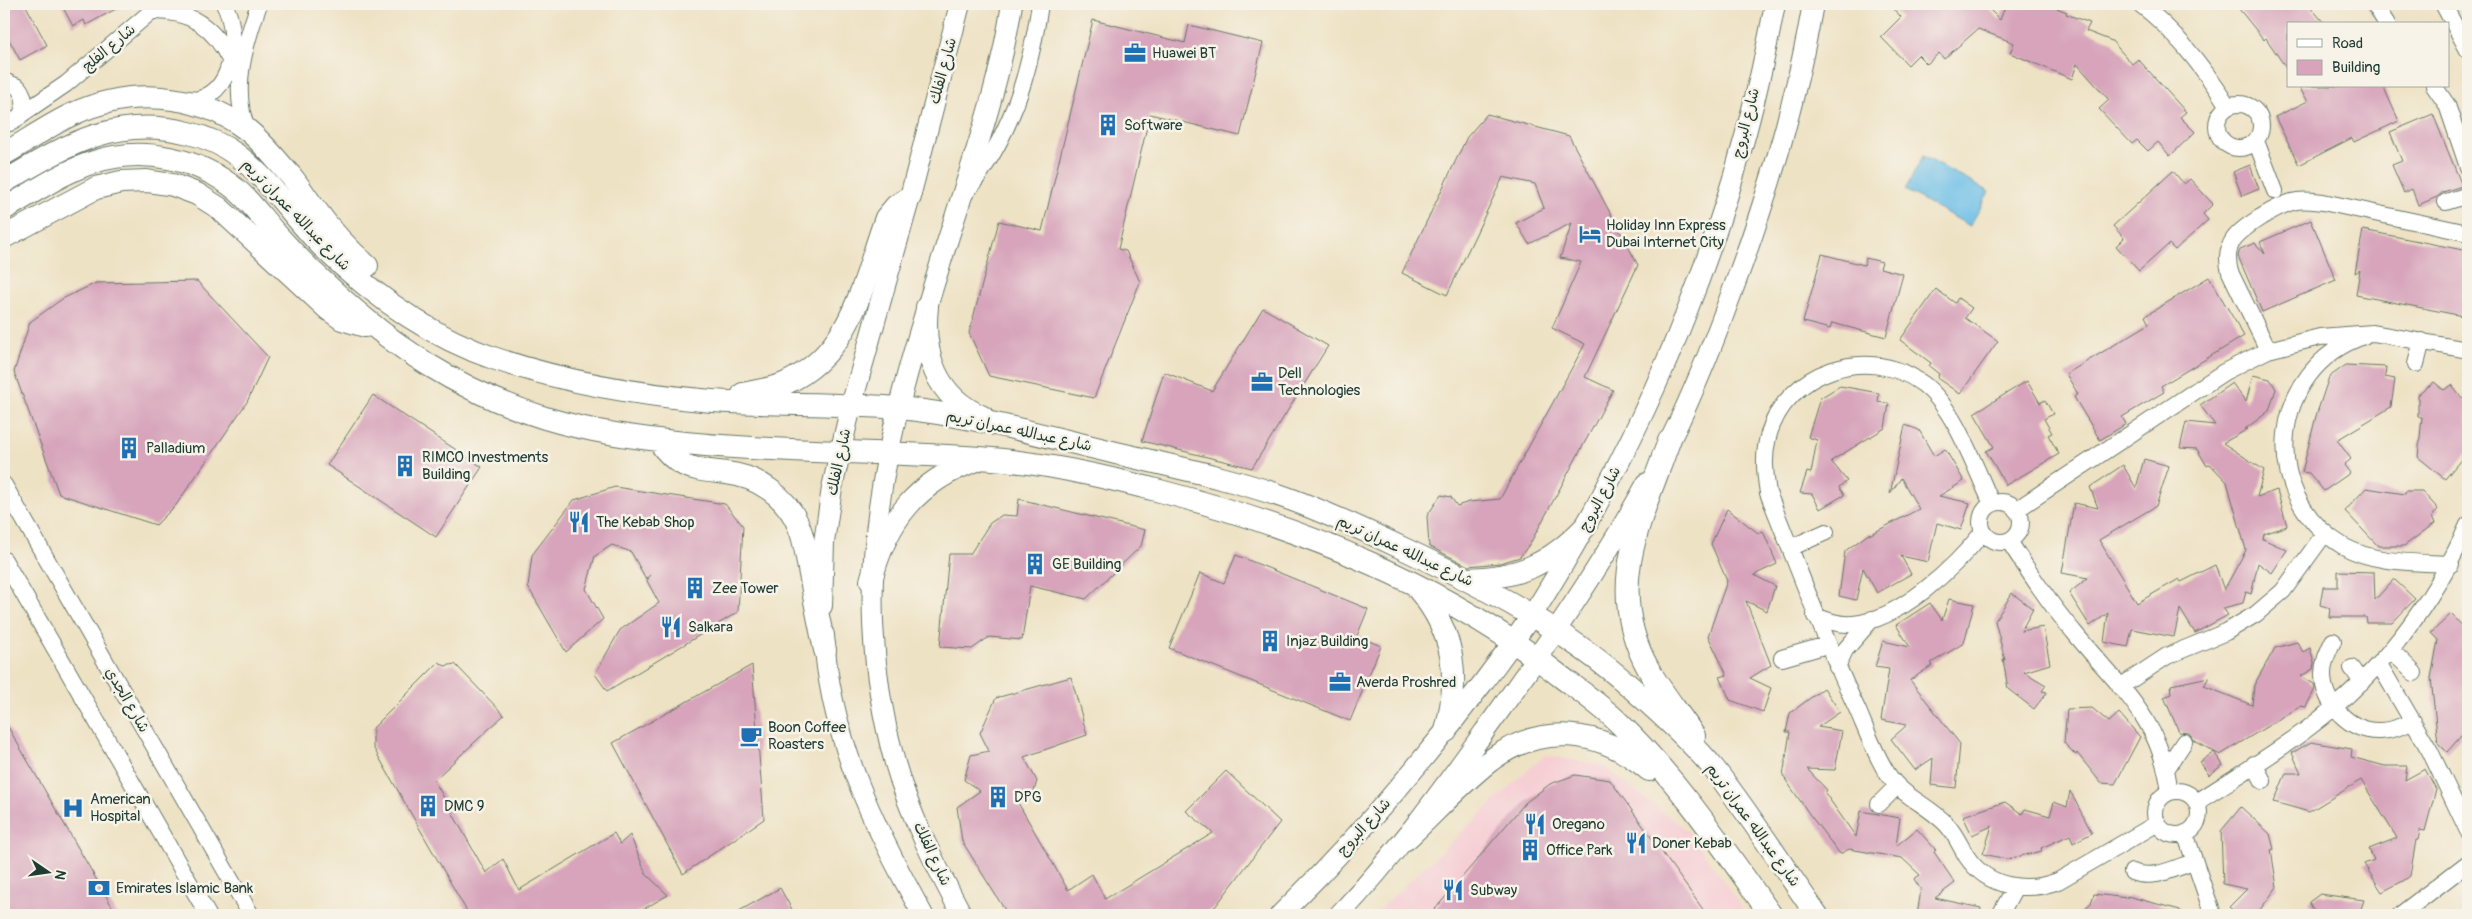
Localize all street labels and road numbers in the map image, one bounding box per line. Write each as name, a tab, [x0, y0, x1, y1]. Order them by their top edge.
street label: شارع الفلج	[78, 20, 140, 76]
street label: شارع الفلك	[925, 36, 961, 106]
street label: شارع البروج	[1728, 86, 1764, 160]
street label: شارع عبدالله عمران تريم	[236, 155, 354, 276]
street label: شارع عبدالله عمران تريم	[944, 406, 1093, 458]
street label: شارع الفلك	[823, 427, 855, 497]
street label: شارع البروج	[1575, 463, 1625, 535]
street label: شارع عبدالله عمران تريم	[1333, 511, 1476, 593]
street label: شارع الجدي	[100, 664, 153, 737]
street label: شارع عبدالله عمران تريم	[1700, 759, 1804, 892]
street label: شارع البروج	[1333, 794, 1395, 860]
street label: شارع الفلك	[909, 819, 955, 889]

